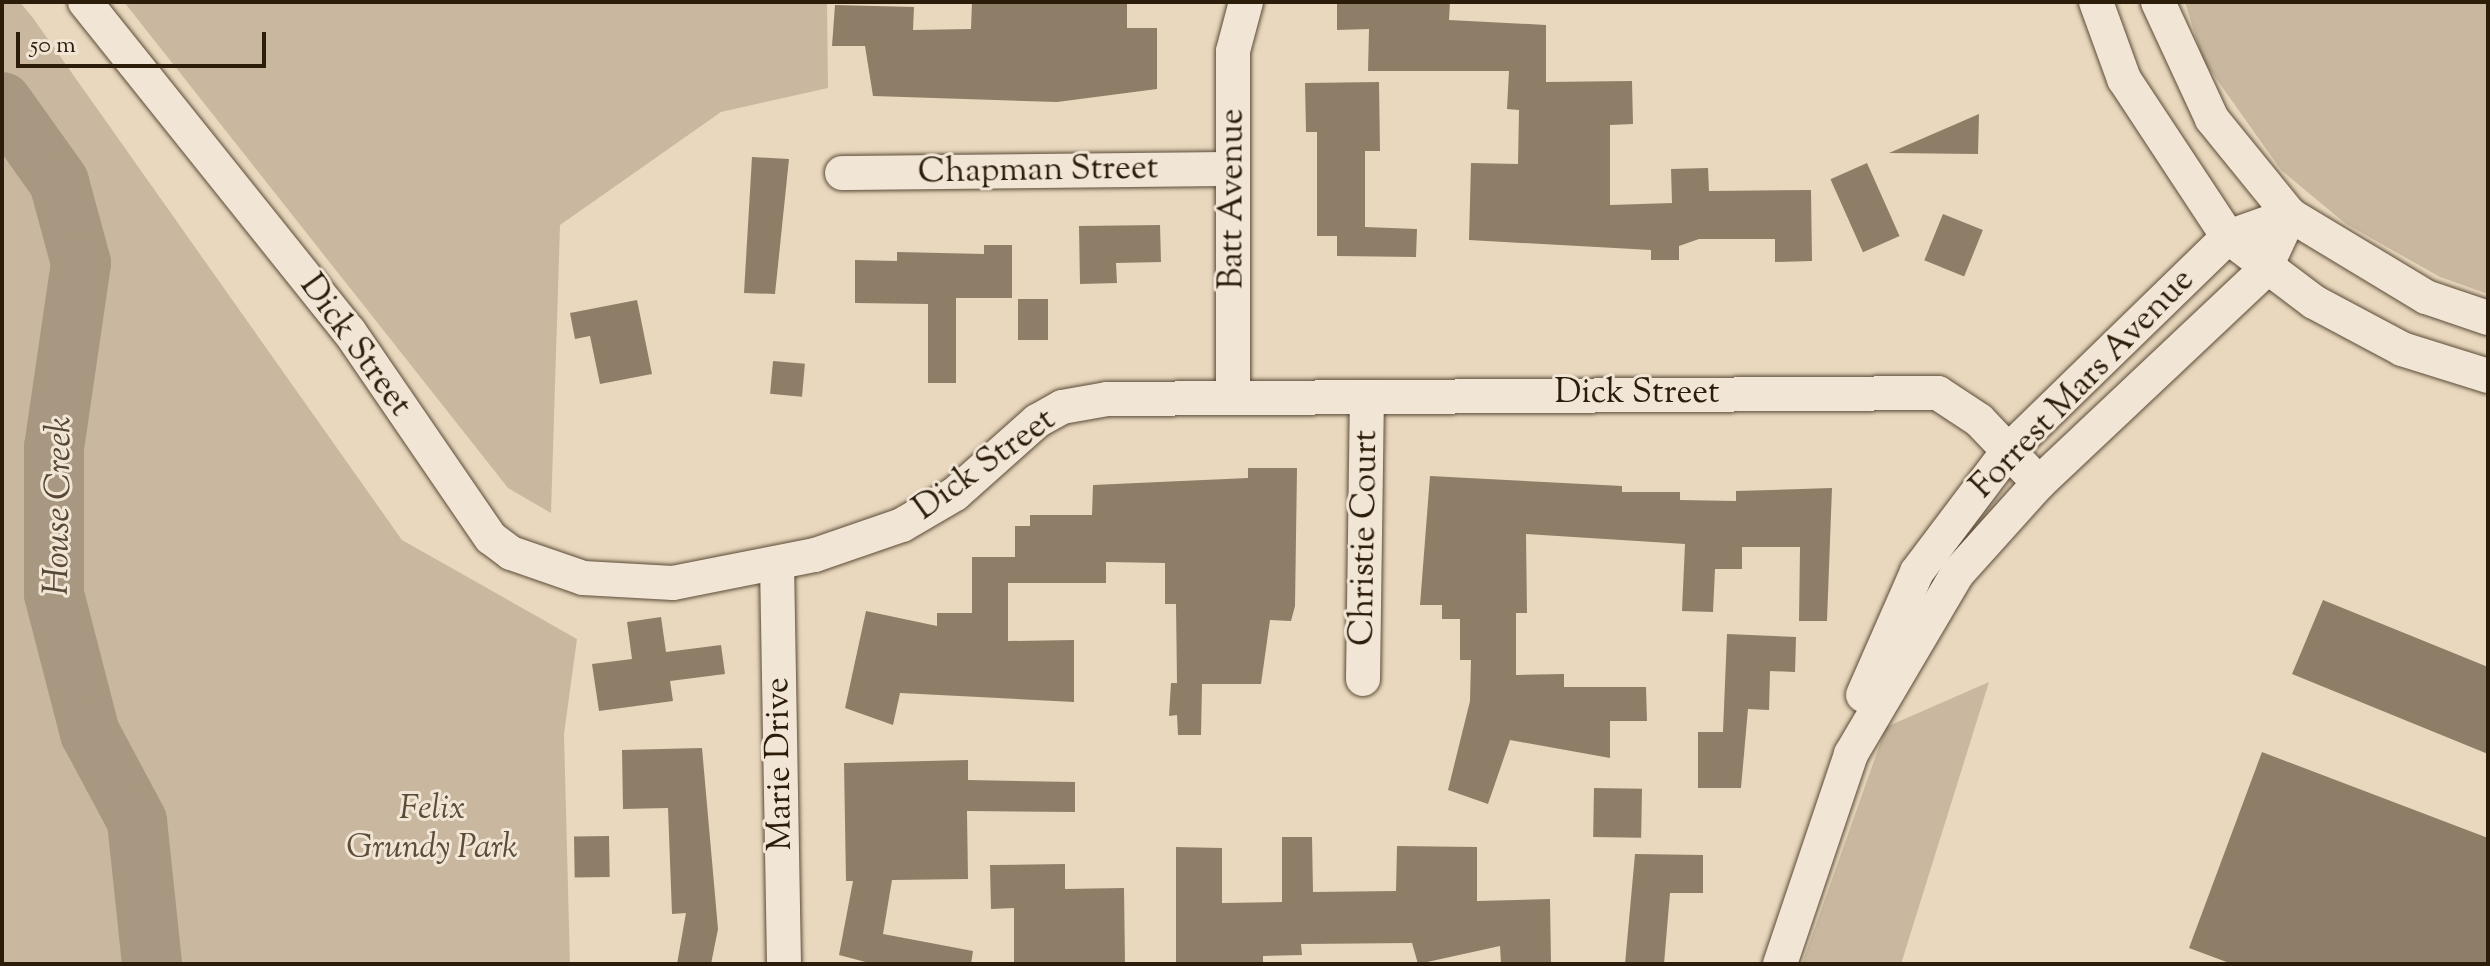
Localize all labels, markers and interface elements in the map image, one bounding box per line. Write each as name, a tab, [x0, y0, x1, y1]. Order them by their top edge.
scale bar	[20, 16, 270, 66]
text: 50 m	[30, 29, 76, 63]
street label: Batt Avenue	[1213, 109, 1253, 289]
street label: Chapman Street	[917, 149, 1159, 193]
street label: Forrest Mars Avenue	[1963, 261, 2203, 507]
street label: Dick Street	[290, 267, 420, 425]
street label: Dick Street	[1554, 374, 1720, 414]
street label: Dick Street	[906, 400, 1064, 530]
water label: House Creek	[37, 416, 83, 596]
street label: Christie Court	[1343, 430, 1387, 646]
street label: Marie Drive	[758, 677, 802, 851]
park label: Felix Grundy Park	[346, 789, 518, 868]

